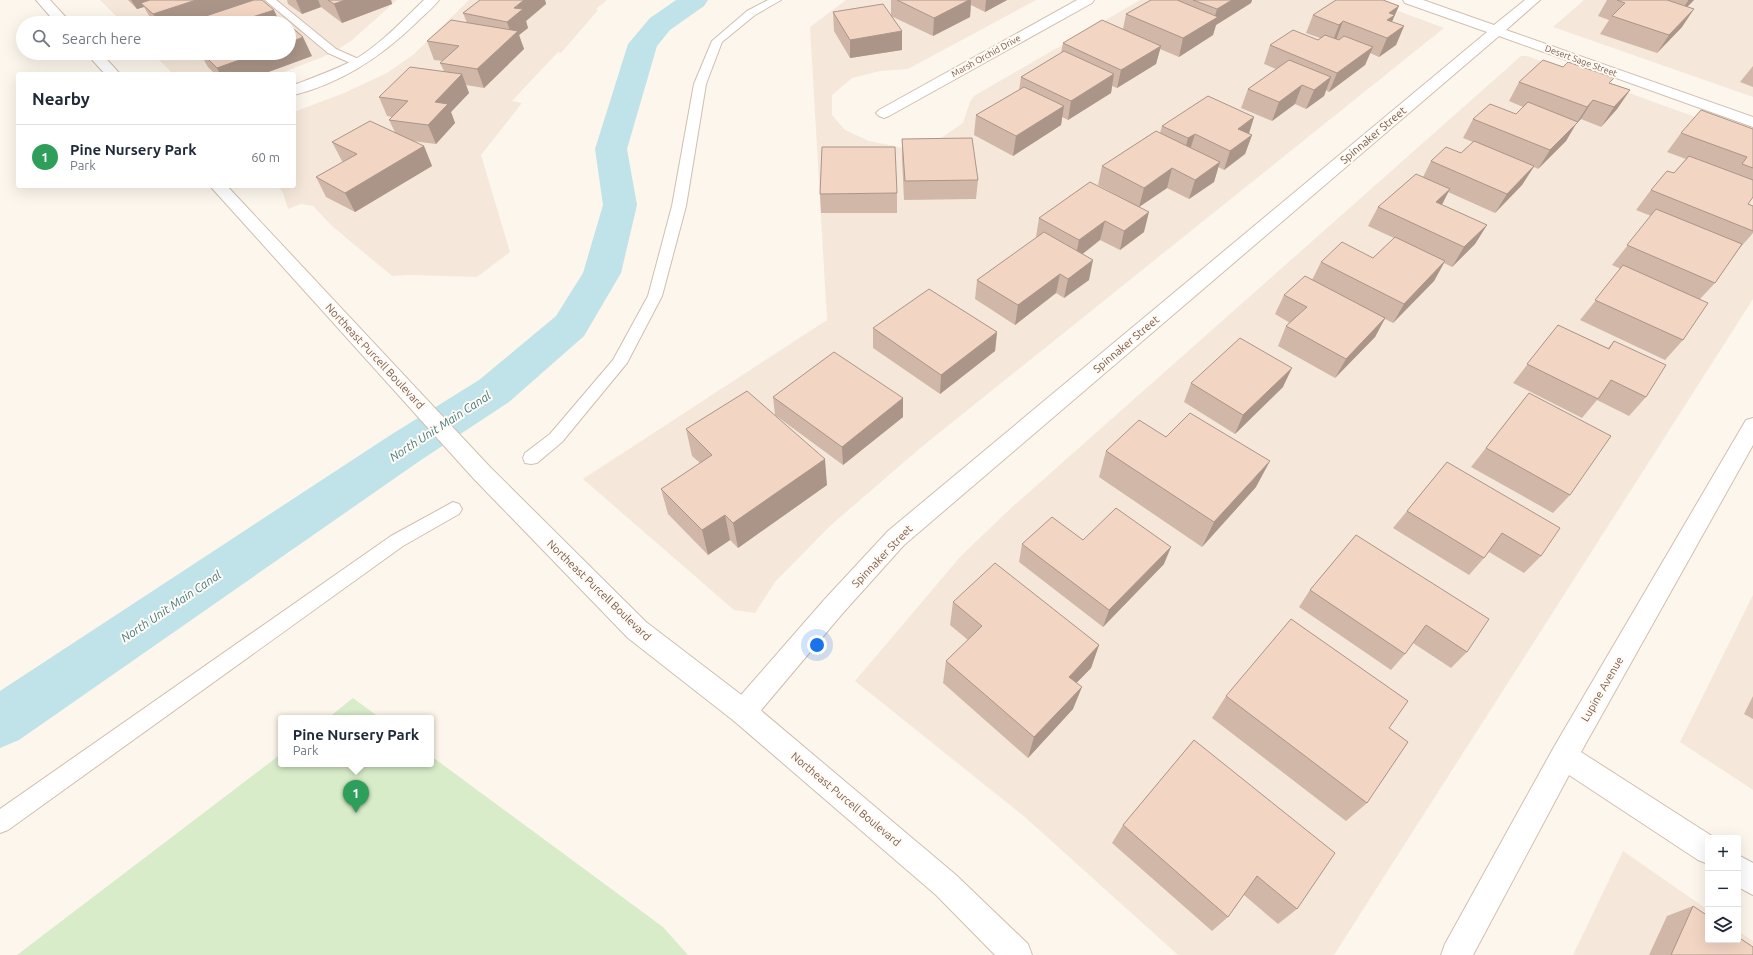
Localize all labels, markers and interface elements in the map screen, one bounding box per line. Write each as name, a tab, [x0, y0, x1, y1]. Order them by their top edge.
search box	[16, 16, 296, 60]
icon: search	[30, 27, 52, 49]
text: Search here	[62, 30, 141, 47]
street label: Marsh Orchid Drive	[950, 33, 1022, 79]
street label: Desert Sage Street	[1544, 43, 1619, 79]
text: Nearby	[32, 89, 90, 108]
street label: Spinnaker Street	[1338, 104, 1409, 166]
text: Pine Nursery Park	[70, 141, 197, 158]
text: 1	[41, 150, 49, 164]
text: 60 m	[251, 150, 280, 164]
text: Park	[70, 158, 96, 172]
street label: Northeast Purcell Boulevard	[323, 301, 427, 411]
street label: Spinnaker Street	[1091, 313, 1162, 375]
water label: North Unit Main Canal	[387, 388, 494, 464]
street label: Spinnaker Street	[849, 522, 915, 590]
street label: Northeast Purcell Boulevard	[545, 537, 653, 643]
water label: North Unit Main Canal	[118, 567, 224, 644]
your location	[807, 635, 827, 655]
street label: Lupine Avenue	[1579, 654, 1625, 724]
popup	[278, 715, 434, 767]
text: Pine Nursery Park	[293, 726, 419, 743]
text: Park	[293, 743, 319, 757]
street label: Northeast Purcell Boulevard	[789, 750, 903, 848]
pin: 1	[343, 780, 369, 813]
map controls	[1705, 835, 1741, 943]
button: +	[1705, 835, 1741, 871]
button: −	[1705, 871, 1741, 907]
button: layers	[1705, 907, 1741, 943]

